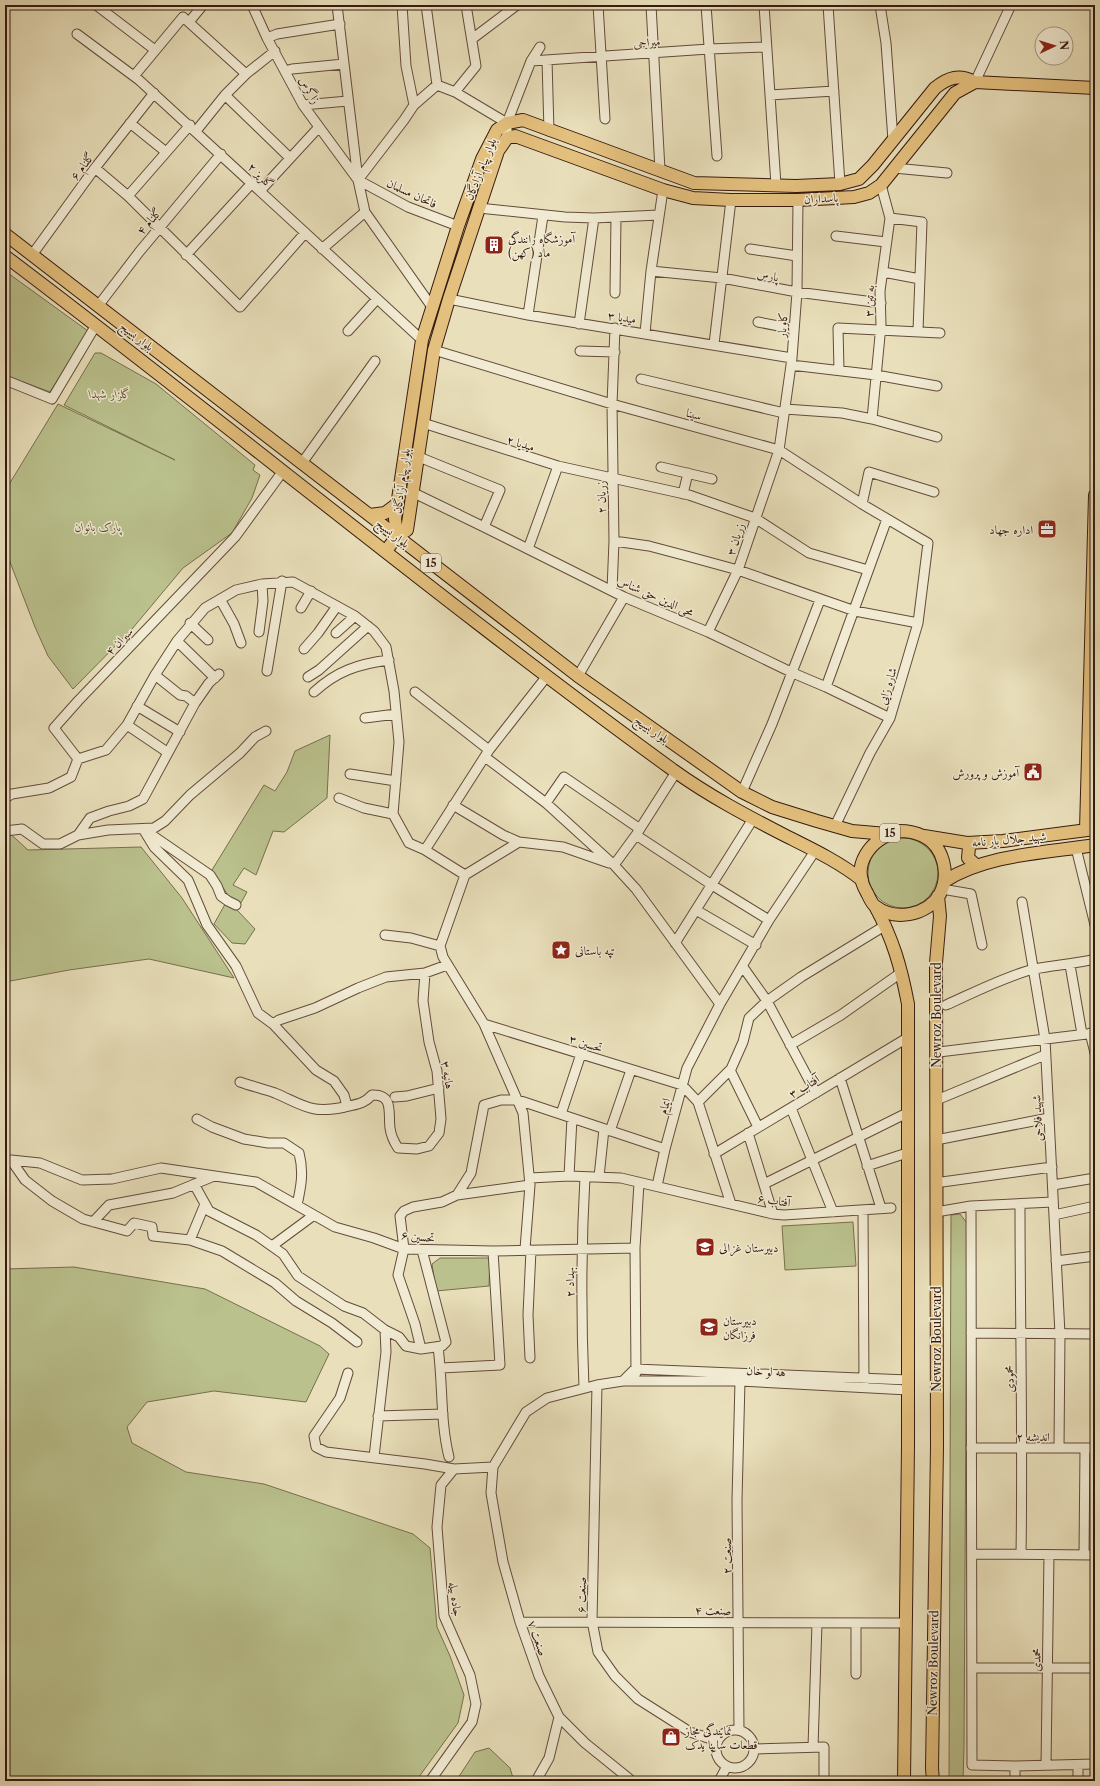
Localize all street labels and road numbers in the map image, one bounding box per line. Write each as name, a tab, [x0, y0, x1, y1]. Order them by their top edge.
street label: میراجی	[633, 34, 661, 50]
street label: زاگرس	[295, 74, 324, 107]
street label: بلوار پیام آزادگان	[461, 136, 503, 204]
street label: گلنام ۶	[67, 149, 100, 185]
street label: گلریز ۲	[244, 159, 277, 192]
street label: فاتحان مسلمان	[385, 175, 439, 211]
street label: پاسداران	[803, 190, 839, 208]
street label: گلنام ۴	[133, 205, 168, 240]
street label: پارس	[756, 266, 781, 287]
street label: به تین ۳	[861, 285, 877, 317]
street label: میدیا ۳	[607, 308, 637, 327]
street label: کاویار	[774, 312, 791, 339]
street label: بلوار بسیج	[115, 318, 157, 357]
street label: سینا	[685, 405, 704, 423]
street label: میدیا ۲	[505, 432, 537, 455]
street label: بلوار پیام آزادگان	[389, 447, 417, 515]
street label: زریان ۲	[593, 480, 610, 514]
street label: بلوار بسیج	[371, 515, 413, 554]
street label: زریان ۳	[723, 521, 748, 557]
road number: 15	[421, 554, 441, 572]
street label: محی الدین حق شناس	[615, 572, 697, 622]
street label: سیران ۴	[102, 624, 136, 658]
street label: شاره زایی	[874, 665, 901, 707]
street label: بلوار بسیج	[629, 712, 672, 750]
road number: 15	[880, 824, 900, 842]
street label: شهید جلال بار نامه	[971, 828, 1047, 851]
street label: Newroz Boulevard	[929, 962, 944, 1068]
street label: تحسین ۳	[568, 1031, 605, 1055]
street label: هانیه ۳	[438, 1060, 458, 1090]
street label: آفتاب ۳	[786, 1070, 824, 1102]
street label: شهید فلاحی	[1028, 1094, 1047, 1142]
street label: ایمام	[655, 1096, 677, 1117]
street label: آفتاب ۶	[756, 1190, 793, 1211]
street label: تحسین ۶	[400, 1227, 436, 1245]
street label: بهداد ۲	[562, 1267, 578, 1297]
street label: Newroz Boulevard	[929, 1286, 944, 1392]
street label: هه لو خان	[746, 1362, 786, 1381]
street label: محمودی	[1001, 1365, 1018, 1393]
street label: اندیشه ۲	[1016, 1429, 1050, 1444]
street label: صنعت ۲	[719, 1538, 734, 1574]
street label: صنعت ۶	[573, 1577, 589, 1613]
street label: جاده بیله	[446, 1581, 466, 1617]
street label: صنعت ۴	[695, 1602, 731, 1618]
street label: Newroz Boulevard	[925, 1609, 941, 1716]
street label: صنعت ۷	[525, 1618, 551, 1658]
street label: محمدی	[1028, 1648, 1044, 1672]

